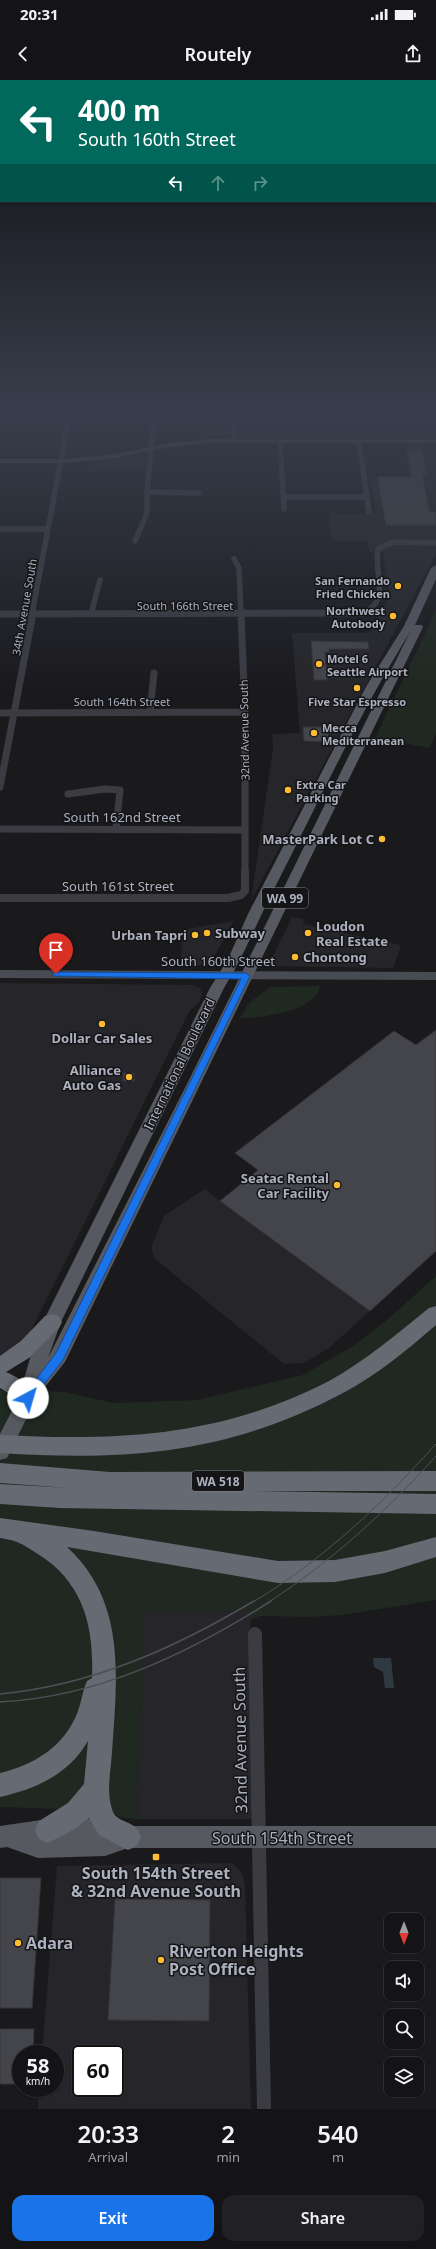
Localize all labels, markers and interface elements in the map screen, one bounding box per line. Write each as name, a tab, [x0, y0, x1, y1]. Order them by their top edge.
text: 20:31	[20, 4, 59, 24]
text: Routely	[185, 42, 251, 66]
icon: back	[12, 43, 34, 65]
icon: share	[402, 43, 424, 65]
text: 400 m	[78, 91, 161, 129]
icon: left	[12, 96, 64, 148]
text: South 160th Street	[78, 127, 236, 151]
icon: left	[165, 172, 187, 194]
icon: ahead	[207, 172, 229, 194]
icon: right	[249, 172, 271, 194]
street label: 34th Avenue South	[8, 557, 40, 657]
place label: San Fernando Fried Chicken	[315, 573, 390, 601]
marker: San Fernando Fried Chicken	[393, 581, 403, 591]
street label: South 166th Street	[137, 598, 233, 613]
place label: Northwest Autobody	[326, 603, 386, 631]
marker: Northwest Autobody	[388, 611, 398, 621]
place label: Motel 6 Seattle Airport	[327, 651, 408, 679]
marker: Motel 6 Seattle Airport	[314, 659, 324, 669]
street label: 32nd Avenue South	[236, 680, 252, 780]
marker: Five Star Espresso	[352, 683, 362, 693]
street label: South 164th Street	[74, 694, 170, 709]
place label: Five Star Espresso	[308, 694, 406, 709]
place label: Mecca Mediterranean	[322, 720, 404, 748]
marker: Mecca Mediterranean	[309, 728, 319, 738]
place label: Extra Car Parking	[296, 777, 346, 805]
marker: Extra Car Parking	[283, 785, 293, 795]
street label: South 162nd Street	[63, 808, 181, 826]
place label: MasterPark Lot C	[262, 830, 374, 848]
marker: MasterPark Lot C	[377, 834, 387, 844]
street label: South 161st Street	[62, 877, 174, 895]
road number: WA 99	[262, 888, 308, 908]
place label: Loudon Real Estate	[316, 917, 388, 950]
place label: Subway	[215, 924, 265, 942]
place label: Urban Tapri	[111, 926, 187, 944]
marker: Subway	[202, 928, 212, 938]
marker: Loudon Real Estate	[303, 928, 313, 938]
marker: Urban Tapri	[190, 930, 200, 940]
pin	[39, 933, 73, 974]
icon: arrive	[45, 939, 67, 961]
place label: Chontong	[303, 948, 367, 966]
street label: South 160th Street	[161, 952, 275, 970]
marker: Chontong	[290, 952, 300, 962]
street label: International Boulevard	[139, 995, 219, 1133]
marker: Dollar Car Sales	[97, 1019, 107, 1029]
place label: Dollar Car Sales	[52, 1029, 152, 1047]
place label: Alliance Auto Gas	[63, 1061, 121, 1094]
marker: Alliance Auto Gas	[124, 1072, 134, 1082]
place label: Seatac Rental Car Facility	[241, 1169, 330, 1202]
marker: Seatac Rental Car Facility	[332, 1180, 342, 1190]
position arrow	[7, 1377, 49, 1419]
road number: WA 518	[192, 1471, 244, 1491]
street label: 32nd Avenue South	[228, 1667, 252, 1813]
street label: South 154th Street	[212, 1827, 352, 1849]
marker: South 154th Street & 32nd Avenue South	[151, 1852, 161, 1862]
place label: South 154th Street & 32nd Avenue South	[71, 1862, 241, 1902]
north arrow	[384, 1913, 424, 1953]
map controls	[384, 1913, 424, 2097]
place label: Adara	[26, 1932, 73, 1954]
marker: Adara	[13, 1938, 23, 1948]
place label: Riverton Heights Post Office	[169, 1940, 304, 1980]
marker: Riverton Heights Post Office	[156, 1955, 166, 1965]
button: sound	[384, 1961, 424, 2001]
button: search	[384, 2009, 424, 2049]
speed limit sign: 60	[72, 2045, 124, 2097]
text: 58	[27, 2052, 49, 2079]
button: layers	[384, 2057, 424, 2097]
text: km/h	[26, 2074, 50, 2088]
text: 20:33	[77, 2117, 139, 2150]
text: 2	[221, 2117, 235, 2150]
text: 540	[317, 2117, 359, 2150]
text: Arrival	[88, 2148, 128, 2166]
text: min	[216, 2148, 240, 2166]
text: m	[332, 2148, 344, 2166]
button: Exit	[12, 2195, 214, 2241]
button: Share	[222, 2195, 424, 2241]

